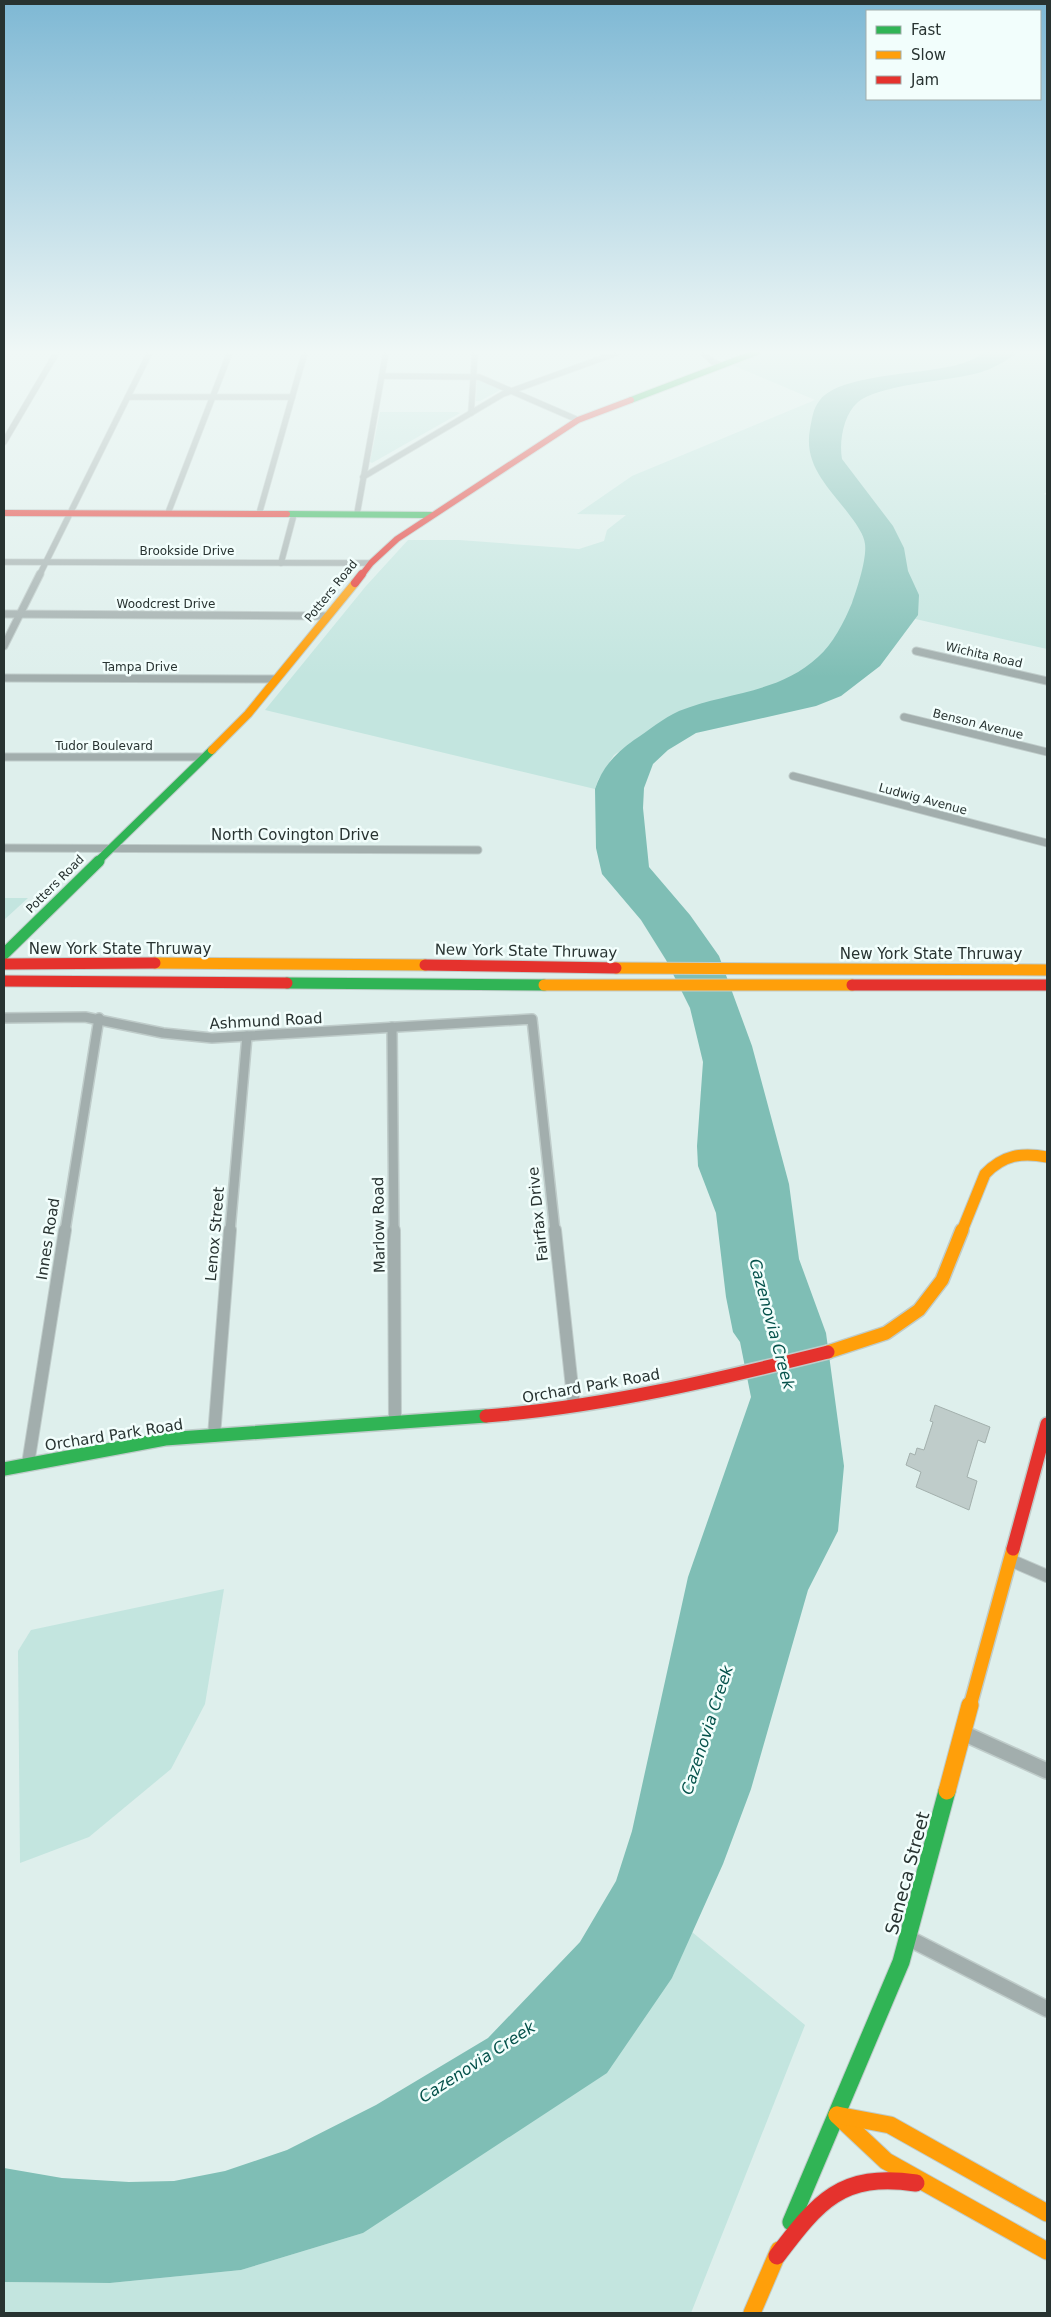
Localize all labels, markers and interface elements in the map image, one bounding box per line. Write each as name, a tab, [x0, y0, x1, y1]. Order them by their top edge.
legend	[866, 10, 1041, 100]
text: Fast	[911, 21, 941, 39]
text: Slow	[911, 46, 946, 64]
text: Jam	[910, 71, 939, 89]
street label: Brookside Drive	[140, 544, 234, 558]
street label: Potters Road	[302, 557, 360, 625]
street label: Woodcrest Drive	[117, 597, 215, 611]
street label: Wichita Road	[944, 639, 1024, 671]
street label: Tampa Drive	[101, 660, 178, 674]
street label: Benson Avenue	[931, 706, 1025, 742]
street label: Tudor Boulevard	[54, 739, 153, 753]
street label: Ludwig Avenue	[877, 780, 969, 818]
street label: North Covington Drive	[211, 826, 379, 844]
street label: Potters Road	[23, 852, 87, 916]
street label: New York State Thruway	[29, 940, 211, 958]
street label: New York State Thruway	[435, 940, 618, 962]
street label: New York State Thruway	[840, 945, 1022, 963]
street label: Ashmund Road	[209, 1009, 323, 1033]
street label: Fairfax Drive	[524, 1166, 552, 1262]
street label: Marlow Road	[369, 1177, 389, 1273]
street label: Lenox Street	[202, 1186, 228, 1282]
street label: Innes Road	[33, 1197, 63, 1281]
water label: Cazenovia Creek	[745, 1257, 799, 1392]
street label: Orchard Park Road	[521, 1365, 661, 1407]
street label: Orchard Park Road	[44, 1415, 184, 1455]
water label: Cazenovia Creek	[677, 1662, 737, 1797]
street label: Seneca Street	[881, 1809, 933, 1937]
water label: Cazenovia Creek	[415, 2017, 539, 2107]

